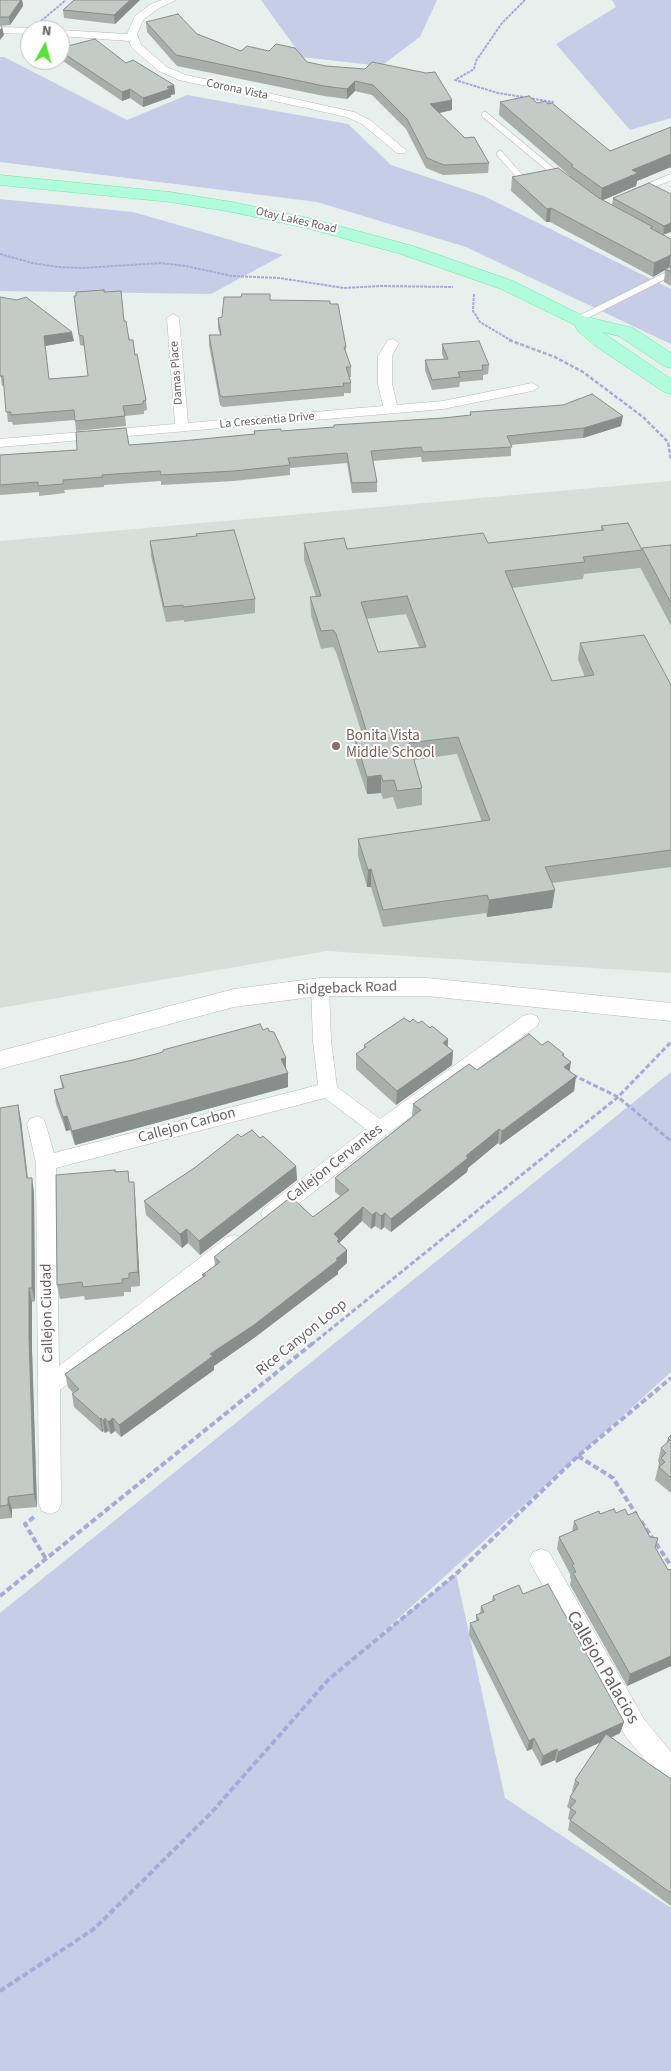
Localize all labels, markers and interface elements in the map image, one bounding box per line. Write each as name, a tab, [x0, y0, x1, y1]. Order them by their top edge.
north arrow	[20, 20, 70, 70]
text: N	[41, 21, 53, 42]
street label: Corona Vista	[205, 76, 269, 104]
street label: Otay Lakes Road	[254, 205, 338, 237]
street label: Damas Place	[168, 341, 186, 405]
street label: La Crescentia Drive	[219, 410, 315, 432]
place label: Bonita Vista Middle School	[346, 728, 435, 763]
marker: Bonita Vista Middle School	[330, 740, 342, 752]
street label: Ridgeback Road	[296, 978, 398, 1000]
street label: Callejon Carbon	[136, 1104, 238, 1148]
street label: Callejon Cervantes	[283, 1121, 387, 1207]
street label: Callejon Ciudad	[38, 1263, 58, 1363]
street label: Rice Canyon Loop	[253, 1296, 351, 1380]
street label: Callejon Palacios	[561, 1608, 643, 1728]

